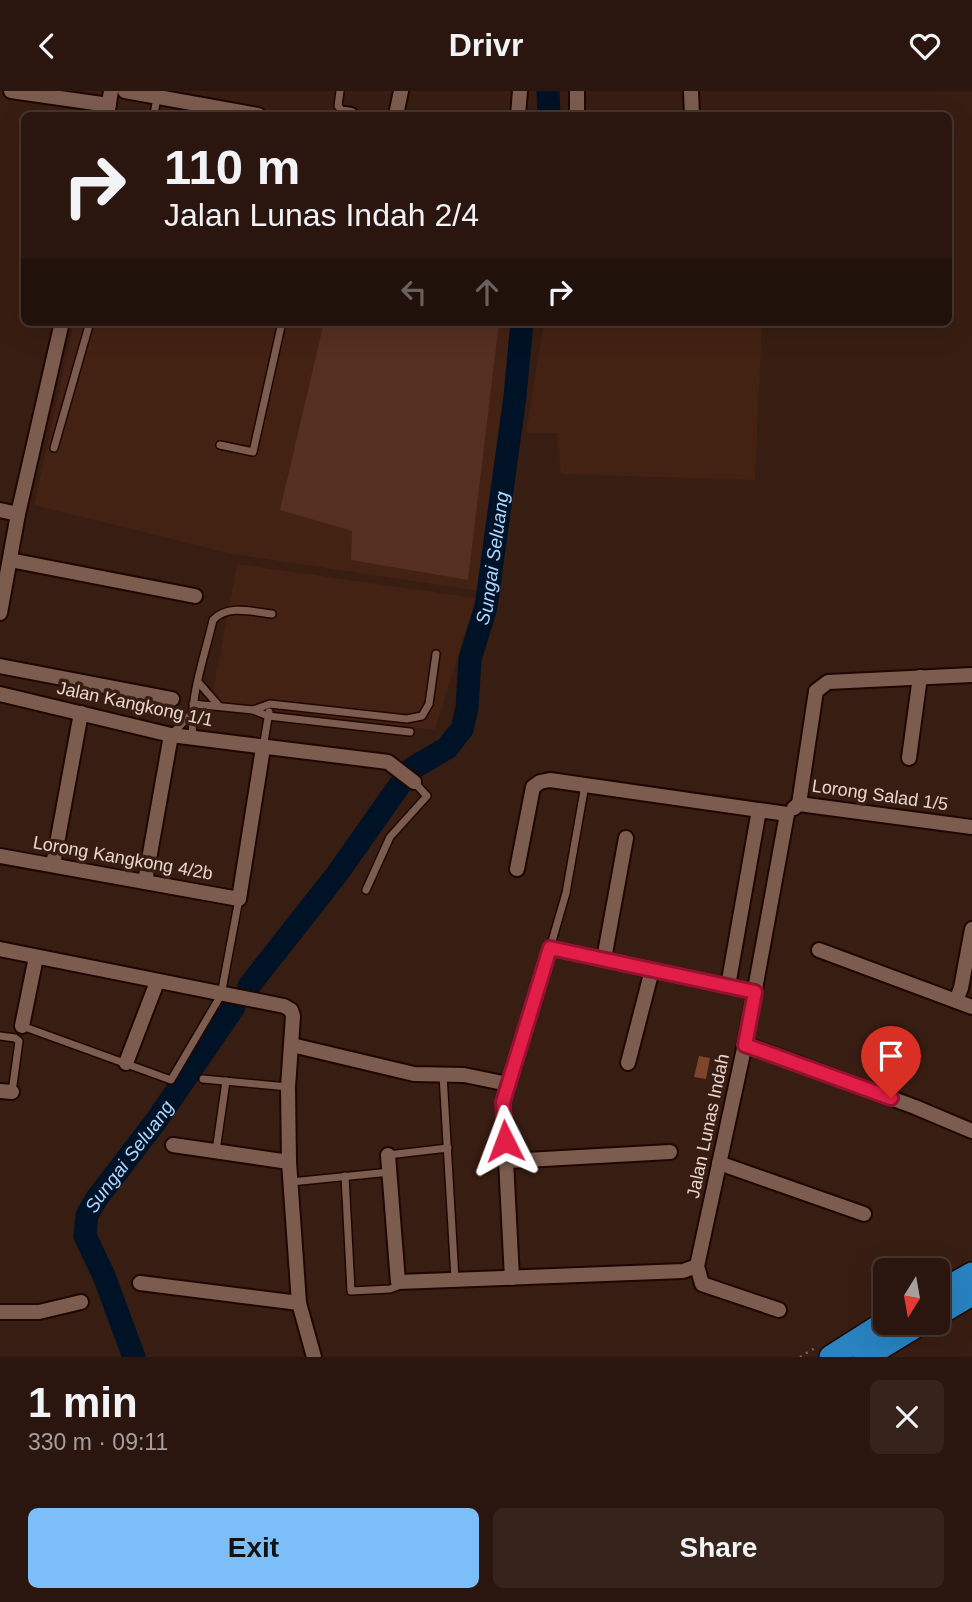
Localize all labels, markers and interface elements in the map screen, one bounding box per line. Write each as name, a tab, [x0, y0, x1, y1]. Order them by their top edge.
icon: back	[28, 27, 66, 65]
text: Drivr	[449, 27, 523, 63]
icon: heart	[906, 27, 944, 65]
icon: right	[49, 140, 140, 231]
text: 110 m	[164, 140, 300, 194]
text: Jalan Lunas Indah 2/4	[164, 197, 479, 233]
icon: left	[395, 273, 433, 311]
icon: ahead	[468, 273, 506, 311]
icon: right	[541, 273, 579, 311]
water label: Sungai Seluang	[471, 490, 513, 627]
street label: Jalan Kangkong 1/1	[55, 678, 215, 730]
street label: Lorong Salad 1/5	[811, 776, 949, 814]
street label: Lorong Kangkong 4/2b	[32, 832, 214, 884]
pin	[861, 1026, 921, 1098]
icon: arrive	[872, 1037, 910, 1075]
street label: Jalan Lunas Indah	[683, 1052, 733, 1200]
water label: Sungai Seluang	[81, 1096, 178, 1216]
position arrow	[468, 1104, 542, 1178]
north arrow	[873, 1258, 950, 1335]
map controls	[873, 1258, 950, 1335]
text: 1 min	[28, 1379, 138, 1426]
button: close	[870, 1380, 944, 1454]
text: 330 m · 09:11	[28, 1429, 168, 1455]
button: Exit	[28, 1508, 479, 1588]
button: Share	[493, 1508, 944, 1588]

